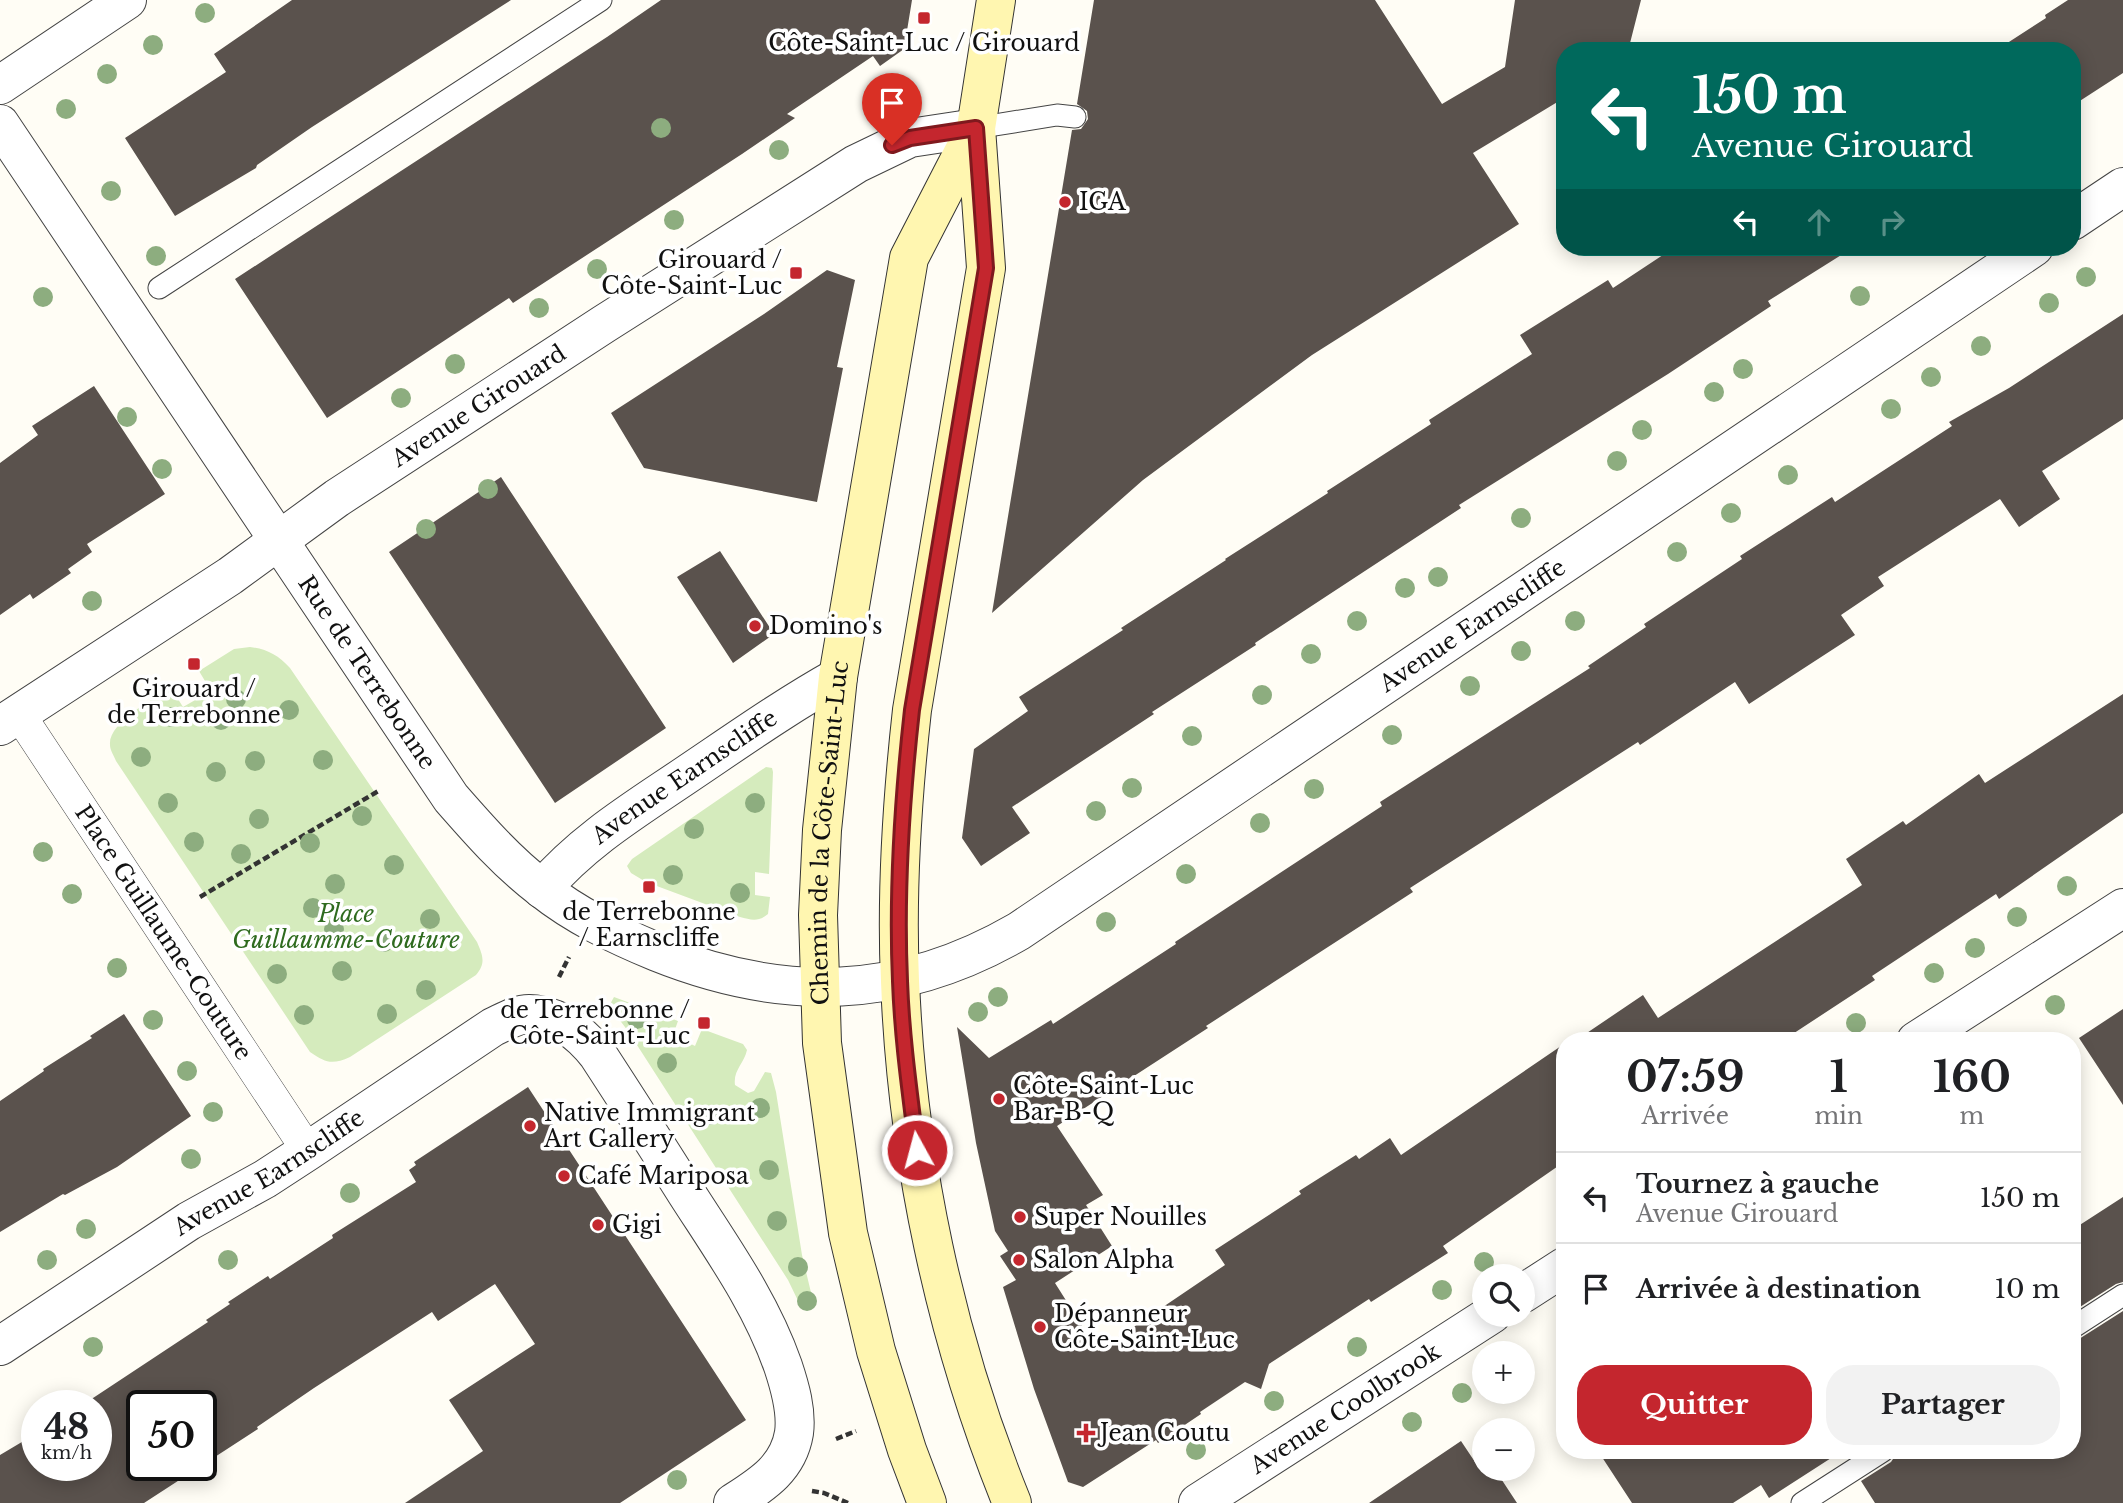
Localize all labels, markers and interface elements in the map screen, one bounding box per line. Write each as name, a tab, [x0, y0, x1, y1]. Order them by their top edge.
marker: Côte-Saint-Luc / Girouard	[916, 10, 932, 26]
place label: Côte-Saint-Luc / Girouard	[768, 29, 1080, 57]
text: 150 m	[1692, 65, 1847, 126]
icon: left	[1577, 70, 1668, 161]
pin	[862, 73, 922, 145]
icon: arrive	[873, 84, 911, 122]
text: Avenue Girouard	[1692, 126, 1973, 166]
place label: IGA	[1079, 188, 1127, 216]
marker: IGA	[1057, 194, 1073, 210]
icon: left	[1727, 203, 1765, 241]
icon: ahead	[1800, 203, 1838, 241]
icon: right	[1873, 203, 1911, 241]
place label: Girouard / Côte-Saint-Luc	[601, 246, 782, 300]
marker: Girouard / Côte-Saint-Luc	[788, 265, 804, 281]
street label: Avenue Girouard	[385, 339, 571, 473]
street label: Avenue Earnscliffe	[1373, 553, 1571, 699]
street label: Rue de Terrebonne	[292, 570, 442, 775]
place label: Domino's	[769, 612, 882, 640]
marker: Domino's	[747, 618, 763, 634]
marker: Girouard / de Terrebonne	[186, 656, 202, 672]
street label: Chemin de la Côte-Saint-Luc	[804, 659, 855, 1006]
place label: Girouard / de Terrebonne	[107, 675, 281, 729]
street label: Avenue Earnscliffe	[585, 704, 782, 851]
street label: Place Guillaume-Couture	[69, 800, 258, 1065]
marker: de Terrebonne / Earnscliffe	[641, 879, 657, 895]
place label: de Terrebonne / Earnscliffe	[562, 898, 736, 952]
park label: Place Guillaumme-Couture	[232, 900, 460, 954]
place label: de Terrebonne / Côte-Saint-Luc	[500, 996, 690, 1050]
marker: de Terrebonne / Côte-Saint-Luc	[696, 1015, 712, 1031]
text: 07:59	[1626, 1051, 1745, 1103]
text: 1	[1829, 1051, 1848, 1103]
text: 160	[1933, 1051, 2011, 1103]
place label: Côte-Saint-Luc Bar-B-Q	[1013, 1072, 1194, 1126]
marker: Côte-Saint-Luc Bar-B-Q	[991, 1091, 1007, 1107]
place label: Native Immigrant Art Gallery	[543, 1099, 755, 1153]
text: Arrivée	[1642, 1102, 1729, 1130]
text: min	[1814, 1102, 1863, 1130]
text: m	[1960, 1102, 1984, 1130]
street label: Avenue Earnscliffe	[167, 1103, 369, 1242]
position arrow	[880, 1113, 954, 1187]
marker: Native Immigrant Art Gallery	[522, 1118, 538, 1134]
place label: Café Mariposa	[578, 1162, 749, 1190]
marker: Café Mariposa	[556, 1168, 572, 1184]
text: Tournez à gauche	[1636, 1168, 1879, 1200]
icon: left	[1577, 1179, 1615, 1217]
text: 150 m	[1980, 1182, 2060, 1214]
text: Avenue Girouard	[1636, 1200, 1838, 1228]
place label: Super Nouilles	[1034, 1203, 1207, 1231]
marker: Super Nouilles	[1012, 1209, 1028, 1225]
place label: Gigi	[612, 1211, 662, 1239]
marker: Gigi	[590, 1217, 606, 1233]
place label: Salon Alpha	[1033, 1246, 1174, 1274]
marker: Salon Alpha	[1011, 1252, 1027, 1268]
map controls	[1472, 1264, 1535, 1481]
button: search	[1472, 1264, 1535, 1327]
icon: arrive	[1577, 1270, 1615, 1308]
text: Arrivée à destination	[1636, 1273, 1921, 1305]
text: 10 m	[1994, 1273, 2060, 1305]
place label: Dépanneur Côte-Saint-Luc	[1054, 1300, 1235, 1354]
marker: Dépanneur Côte-Saint-Luc	[1032, 1319, 1048, 1335]
street label: Avenue Coolbrook	[1244, 1337, 1446, 1480]
button: +	[1472, 1341, 1535, 1404]
button: Quitter	[1577, 1365, 1812, 1445]
button: Partager	[1826, 1365, 2060, 1445]
speed limit sign: 50	[126, 1390, 217, 1481]
text: 48	[44, 1405, 89, 1448]
button: −	[1472, 1418, 1535, 1481]
place label: Jean Coutu	[1097, 1419, 1230, 1447]
marker: Jean Coutu	[1078, 1425, 1094, 1441]
text: km/h	[41, 1442, 92, 1464]

